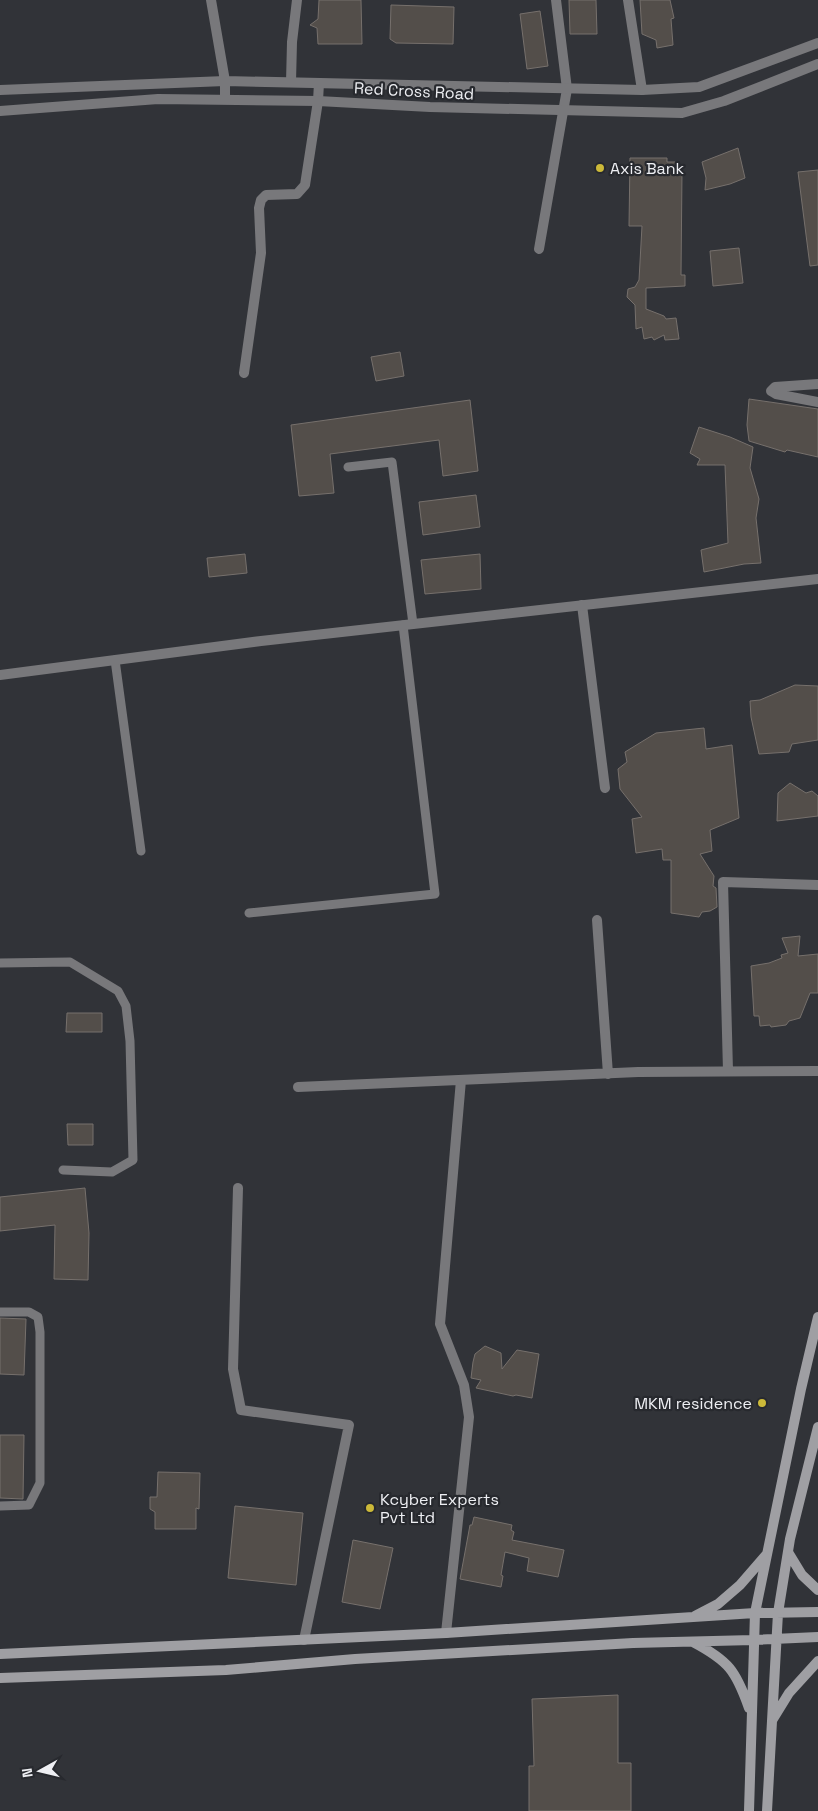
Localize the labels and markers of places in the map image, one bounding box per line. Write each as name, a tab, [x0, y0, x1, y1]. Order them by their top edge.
place label: Axis Bank	[610, 158, 685, 179]
marker: Axis Bank	[594, 162, 606, 174]
place label: MKM residence	[634, 1393, 752, 1414]
marker: MKM residence	[756, 1397, 768, 1409]
place label: Kcyber Experts Pvt Ltd	[380, 1489, 499, 1528]
marker: Kcyber Experts Pvt Ltd	[364, 1502, 376, 1514]

